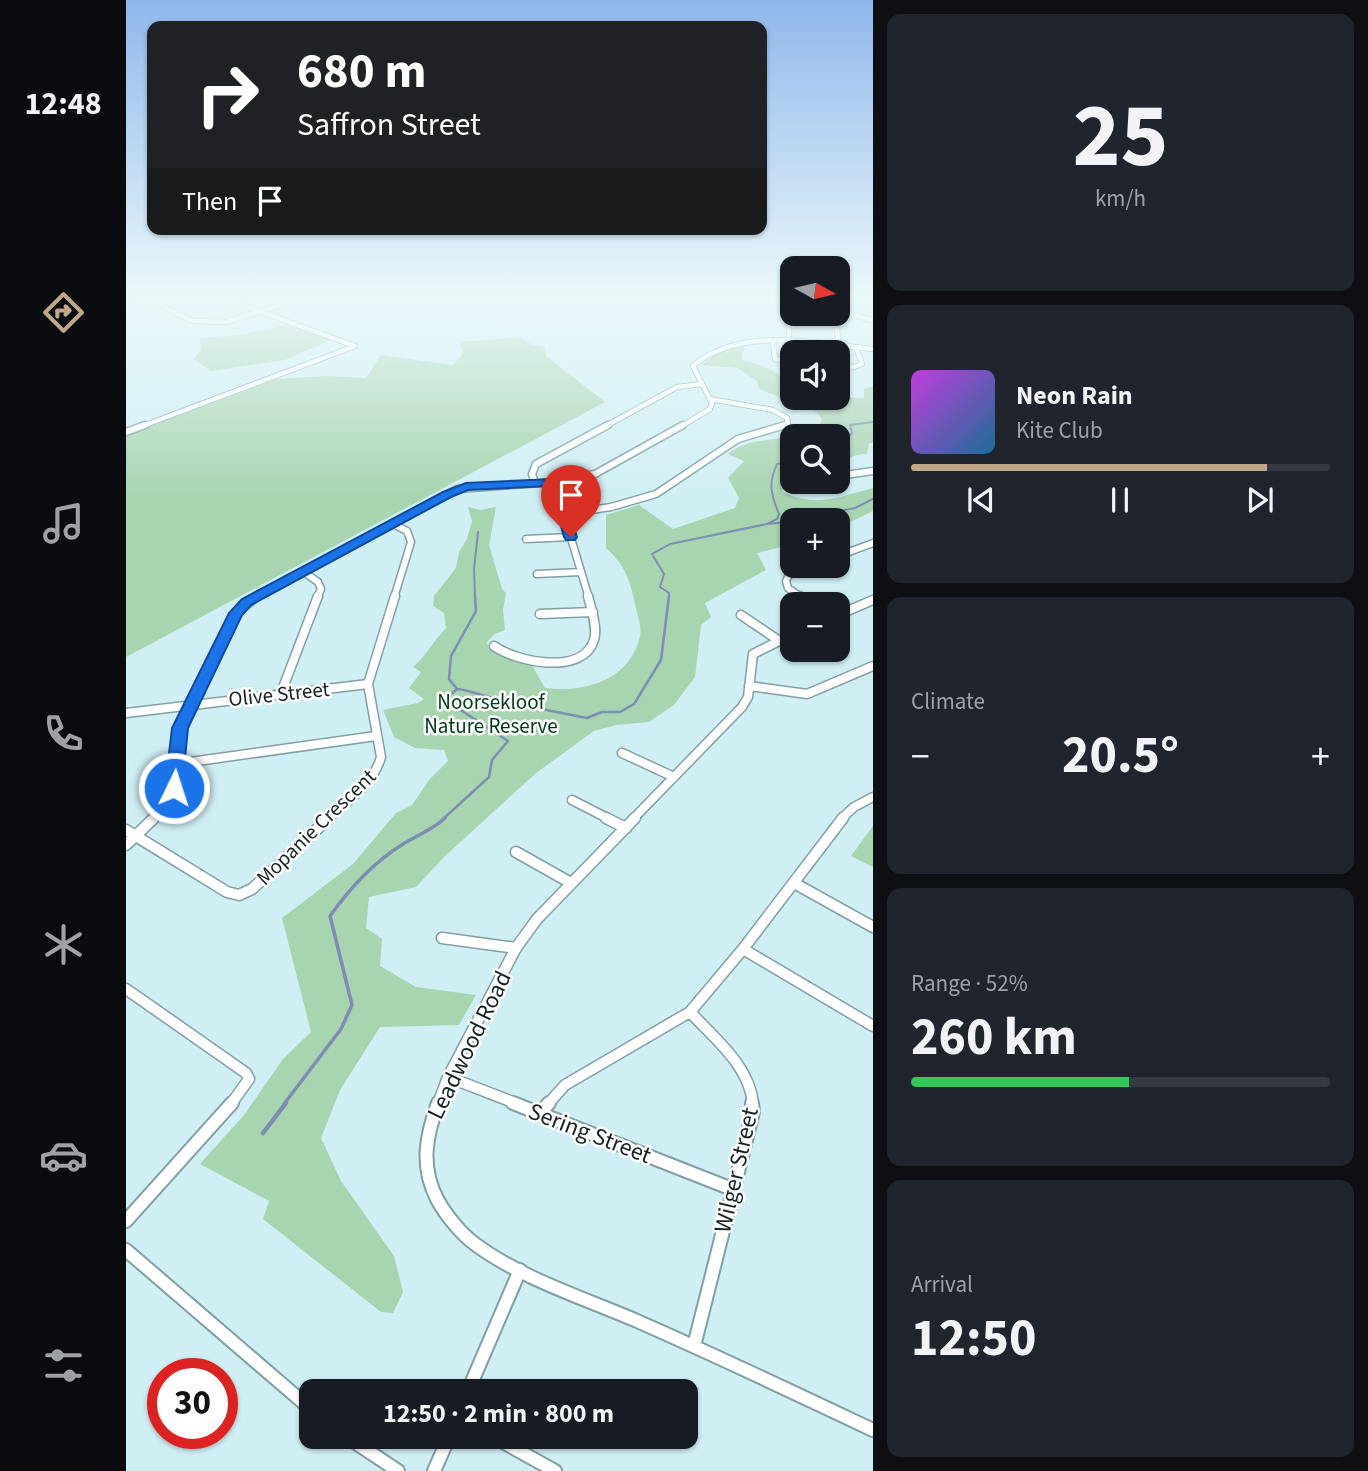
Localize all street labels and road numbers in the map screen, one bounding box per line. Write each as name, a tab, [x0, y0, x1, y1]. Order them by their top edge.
street label: Olive Street	[227, 674, 331, 714]
street label: Mopanie Crescent	[249, 762, 383, 892]
street label: Leadwood Road	[418, 965, 521, 1125]
street label: Sering Street	[523, 1094, 656, 1173]
street label: Wilger Street	[705, 1104, 768, 1236]

